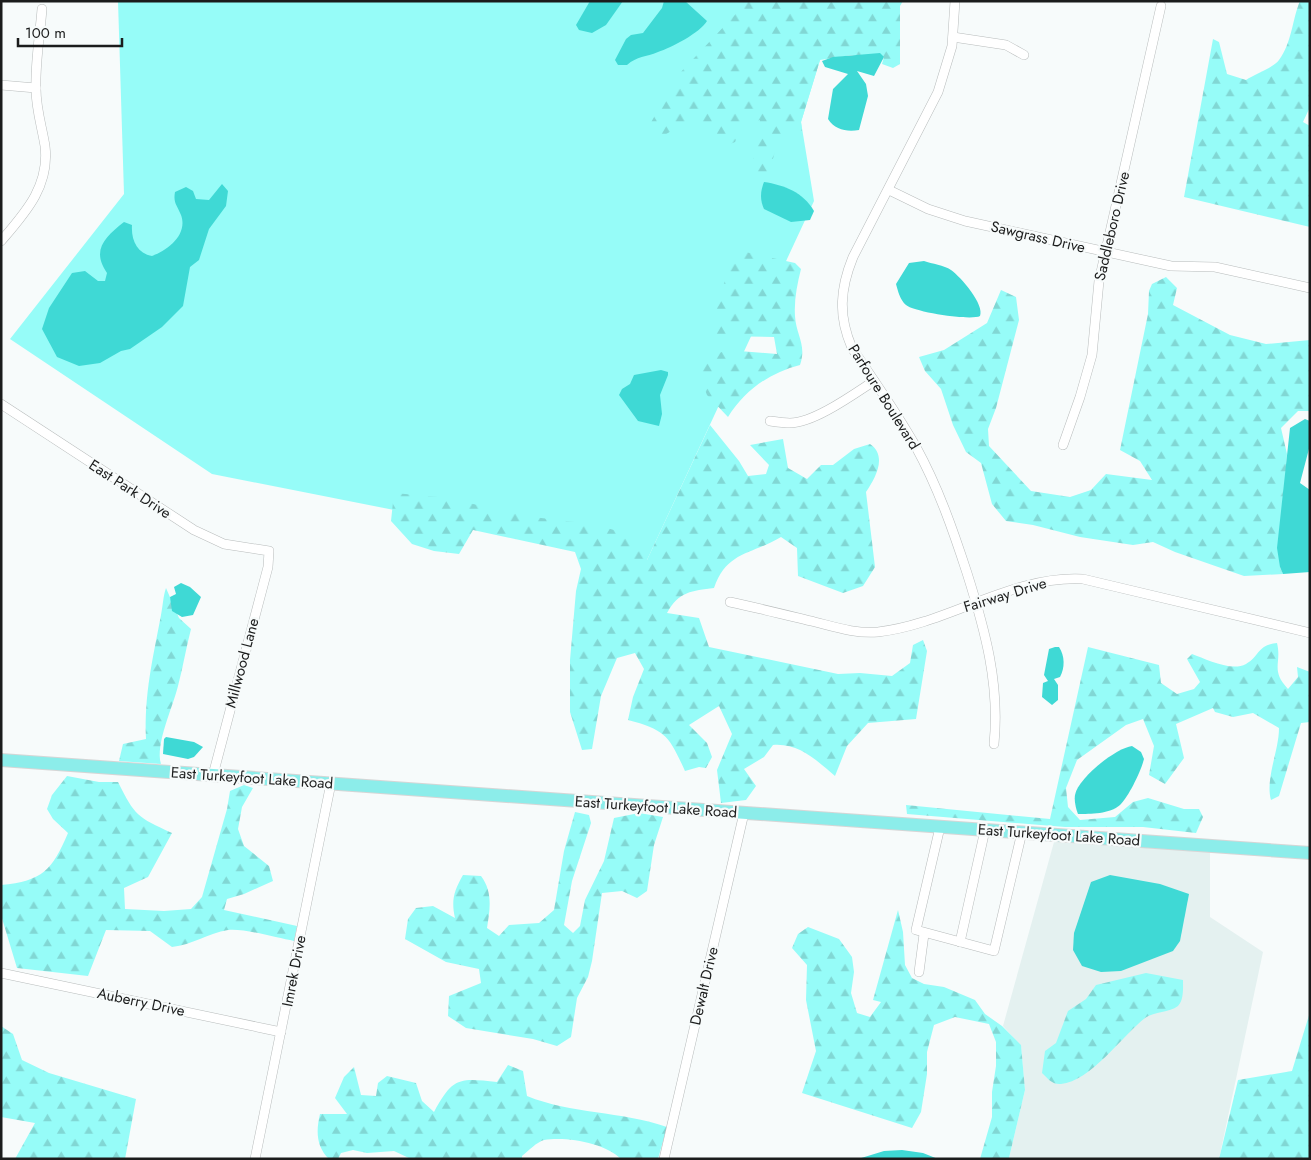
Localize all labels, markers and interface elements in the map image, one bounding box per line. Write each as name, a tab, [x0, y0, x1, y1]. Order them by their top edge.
scale bar	[18, 15, 121, 47]
text: 100 m	[25, 22, 66, 44]
street label: Saddleboro Drive	[1089, 169, 1135, 283]
street label: Sawgrass Drive	[989, 215, 1088, 259]
street label: Parfoure Boulevard	[843, 340, 925, 454]
street label: East Park Drive	[85, 454, 176, 524]
street label: Fairway Drive	[961, 572, 1049, 618]
street label: Millwood Lane	[219, 615, 265, 710]
street label: East Turkeyfoot Lake Road	[170, 761, 334, 795]
street label: East Turkeyfoot Lake Road	[574, 790, 738, 824]
street label: East Turkeyfoot Lake Road	[977, 818, 1141, 852]
street label: Imrek Drive	[276, 933, 312, 1009]
street label: Dewalt Drive	[684, 944, 724, 1027]
street label: Auberry Drive	[95, 982, 187, 1022]

